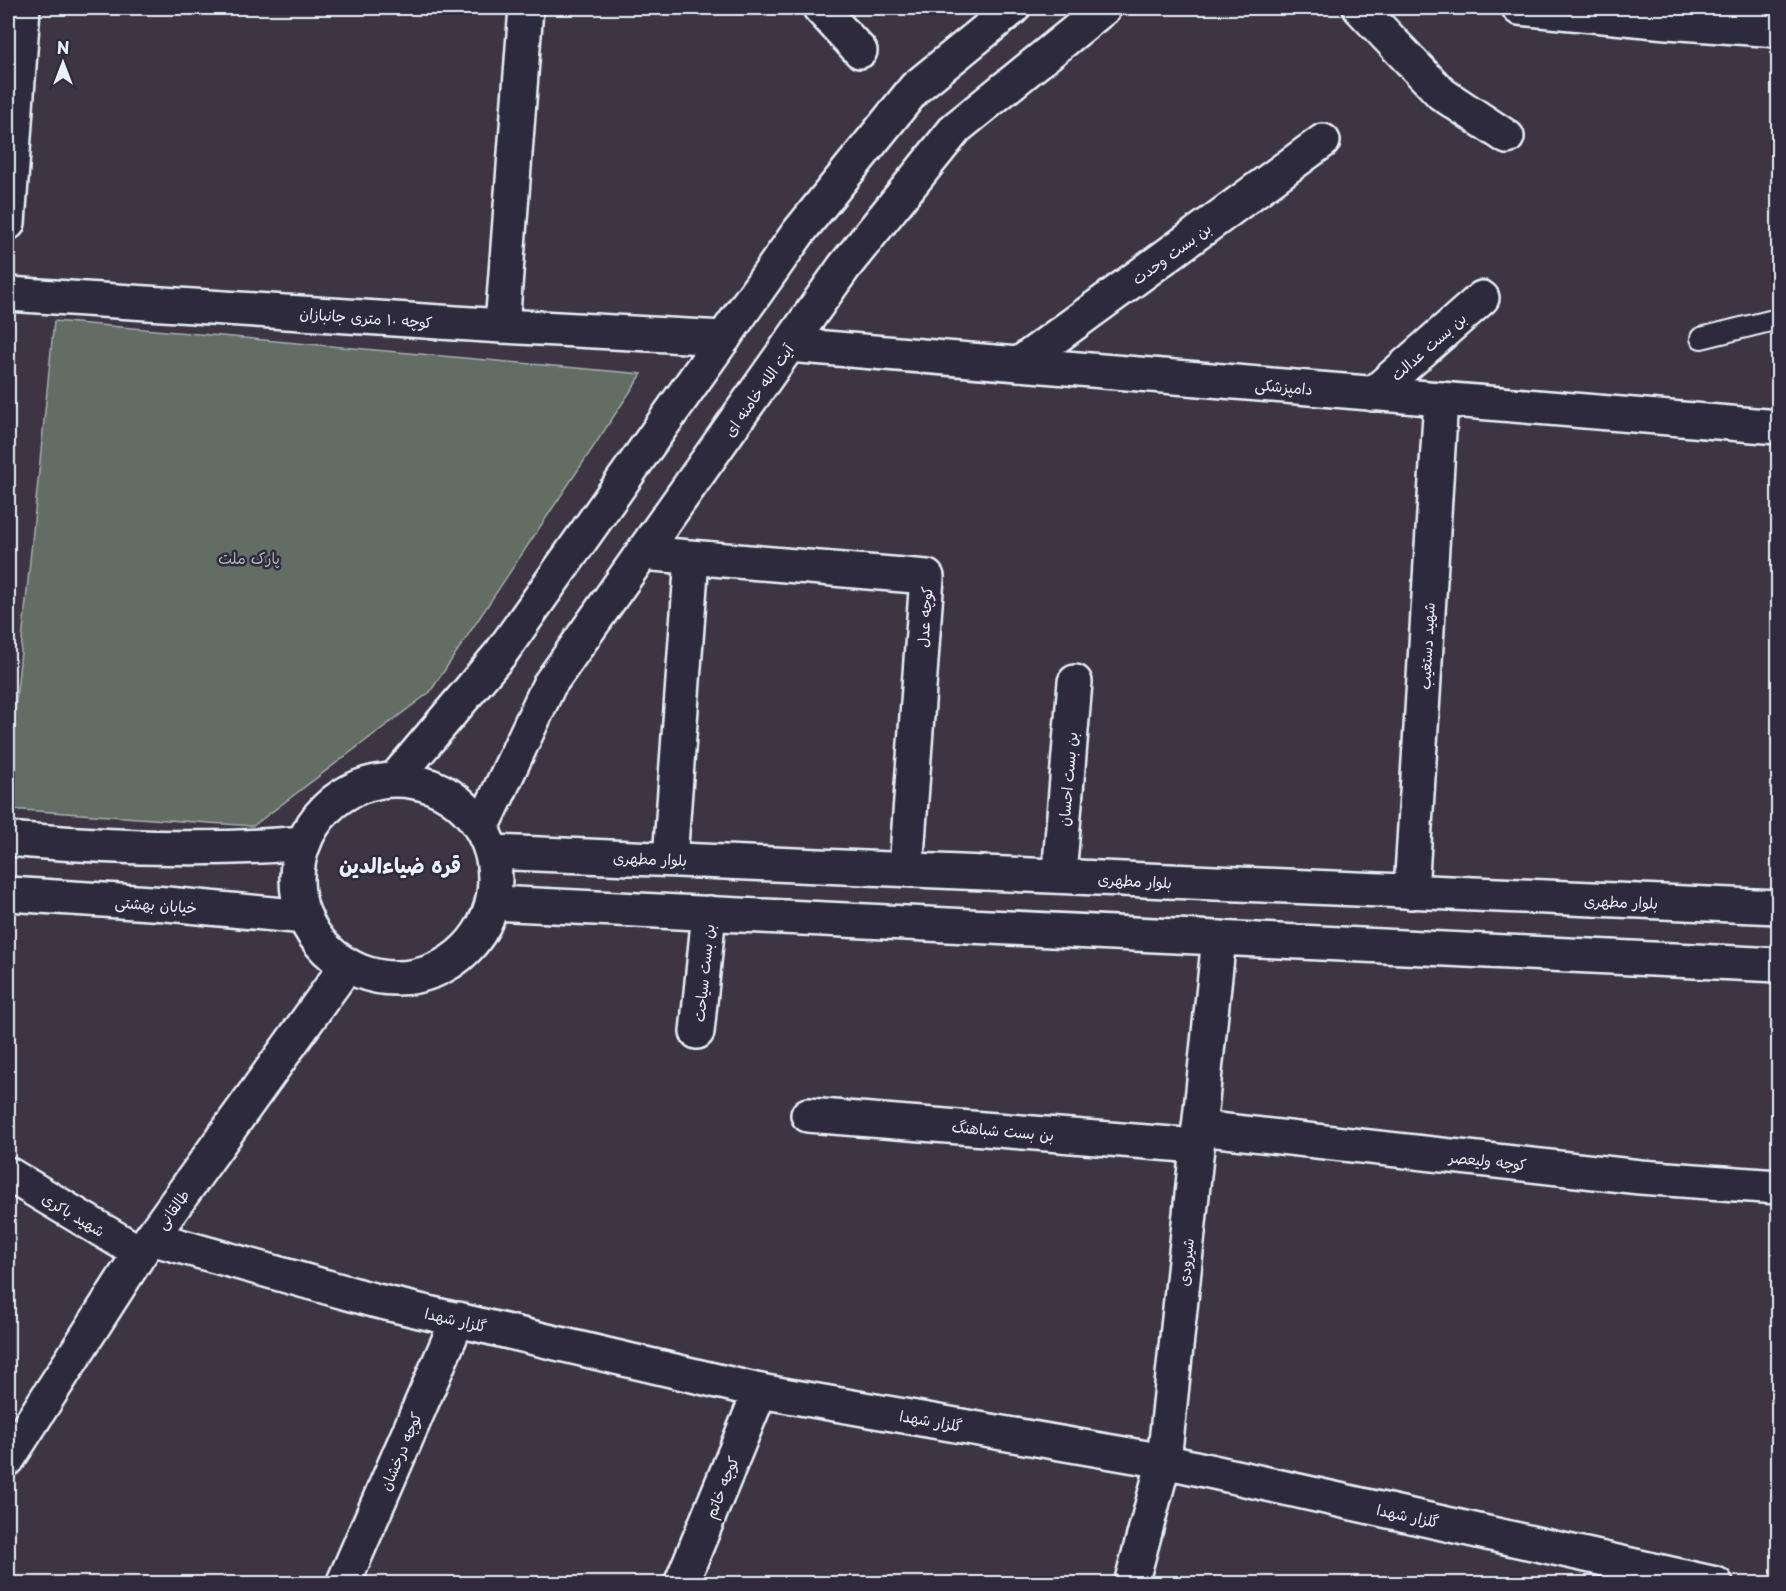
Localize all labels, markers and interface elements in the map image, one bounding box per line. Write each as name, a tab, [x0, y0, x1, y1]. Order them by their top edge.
north arrow	[33, 33, 93, 93]
text: N	[57, 35, 69, 59]
street label: بن بست وحدت	[1127, 216, 1215, 290]
street label: کوچه ۱۰ متری جانبازان	[299, 301, 433, 333]
street label: بن بست عدالت	[1385, 307, 1471, 385]
street label: آیت الله خامنه ای	[717, 338, 799, 441]
street label: دامپزشکی	[1254, 372, 1314, 400]
park label: پارک ملت	[218, 546, 280, 569]
street label: کوچه عدل	[910, 586, 938, 648]
street label: شهید دستغیب	[1412, 602, 1440, 690]
street label: بن بست احسان	[1051, 731, 1083, 827]
street label: بلوار مطهری	[613, 845, 687, 871]
district label: قره ضیاءالدین	[339, 848, 461, 880]
street label: بلوار مطهری	[1097, 867, 1173, 893]
street label: بلوار مطهری	[1584, 888, 1658, 914]
street label: خیابان بهشتی	[114, 890, 198, 918]
street label: بن بست سیاحت	[686, 923, 720, 1023]
street label: بن بست شباهنگ	[951, 1114, 1055, 1146]
street label: کوچه ولیعصر	[1446, 1144, 1528, 1175]
street label: طالقانی	[150, 1184, 194, 1234]
street label: شهید باکری	[38, 1186, 110, 1242]
street label: شیرودی	[1171, 1237, 1199, 1287]
street label: گلزار شهدا	[423, 1301, 489, 1337]
street label: گلزار شهدا	[898, 1403, 964, 1437]
street label: کوچه درخشان	[373, 1408, 427, 1494]
street label: کوچه خاتم	[698, 1452, 746, 1522]
street label: گلزار شهدا	[1375, 1497, 1441, 1533]

